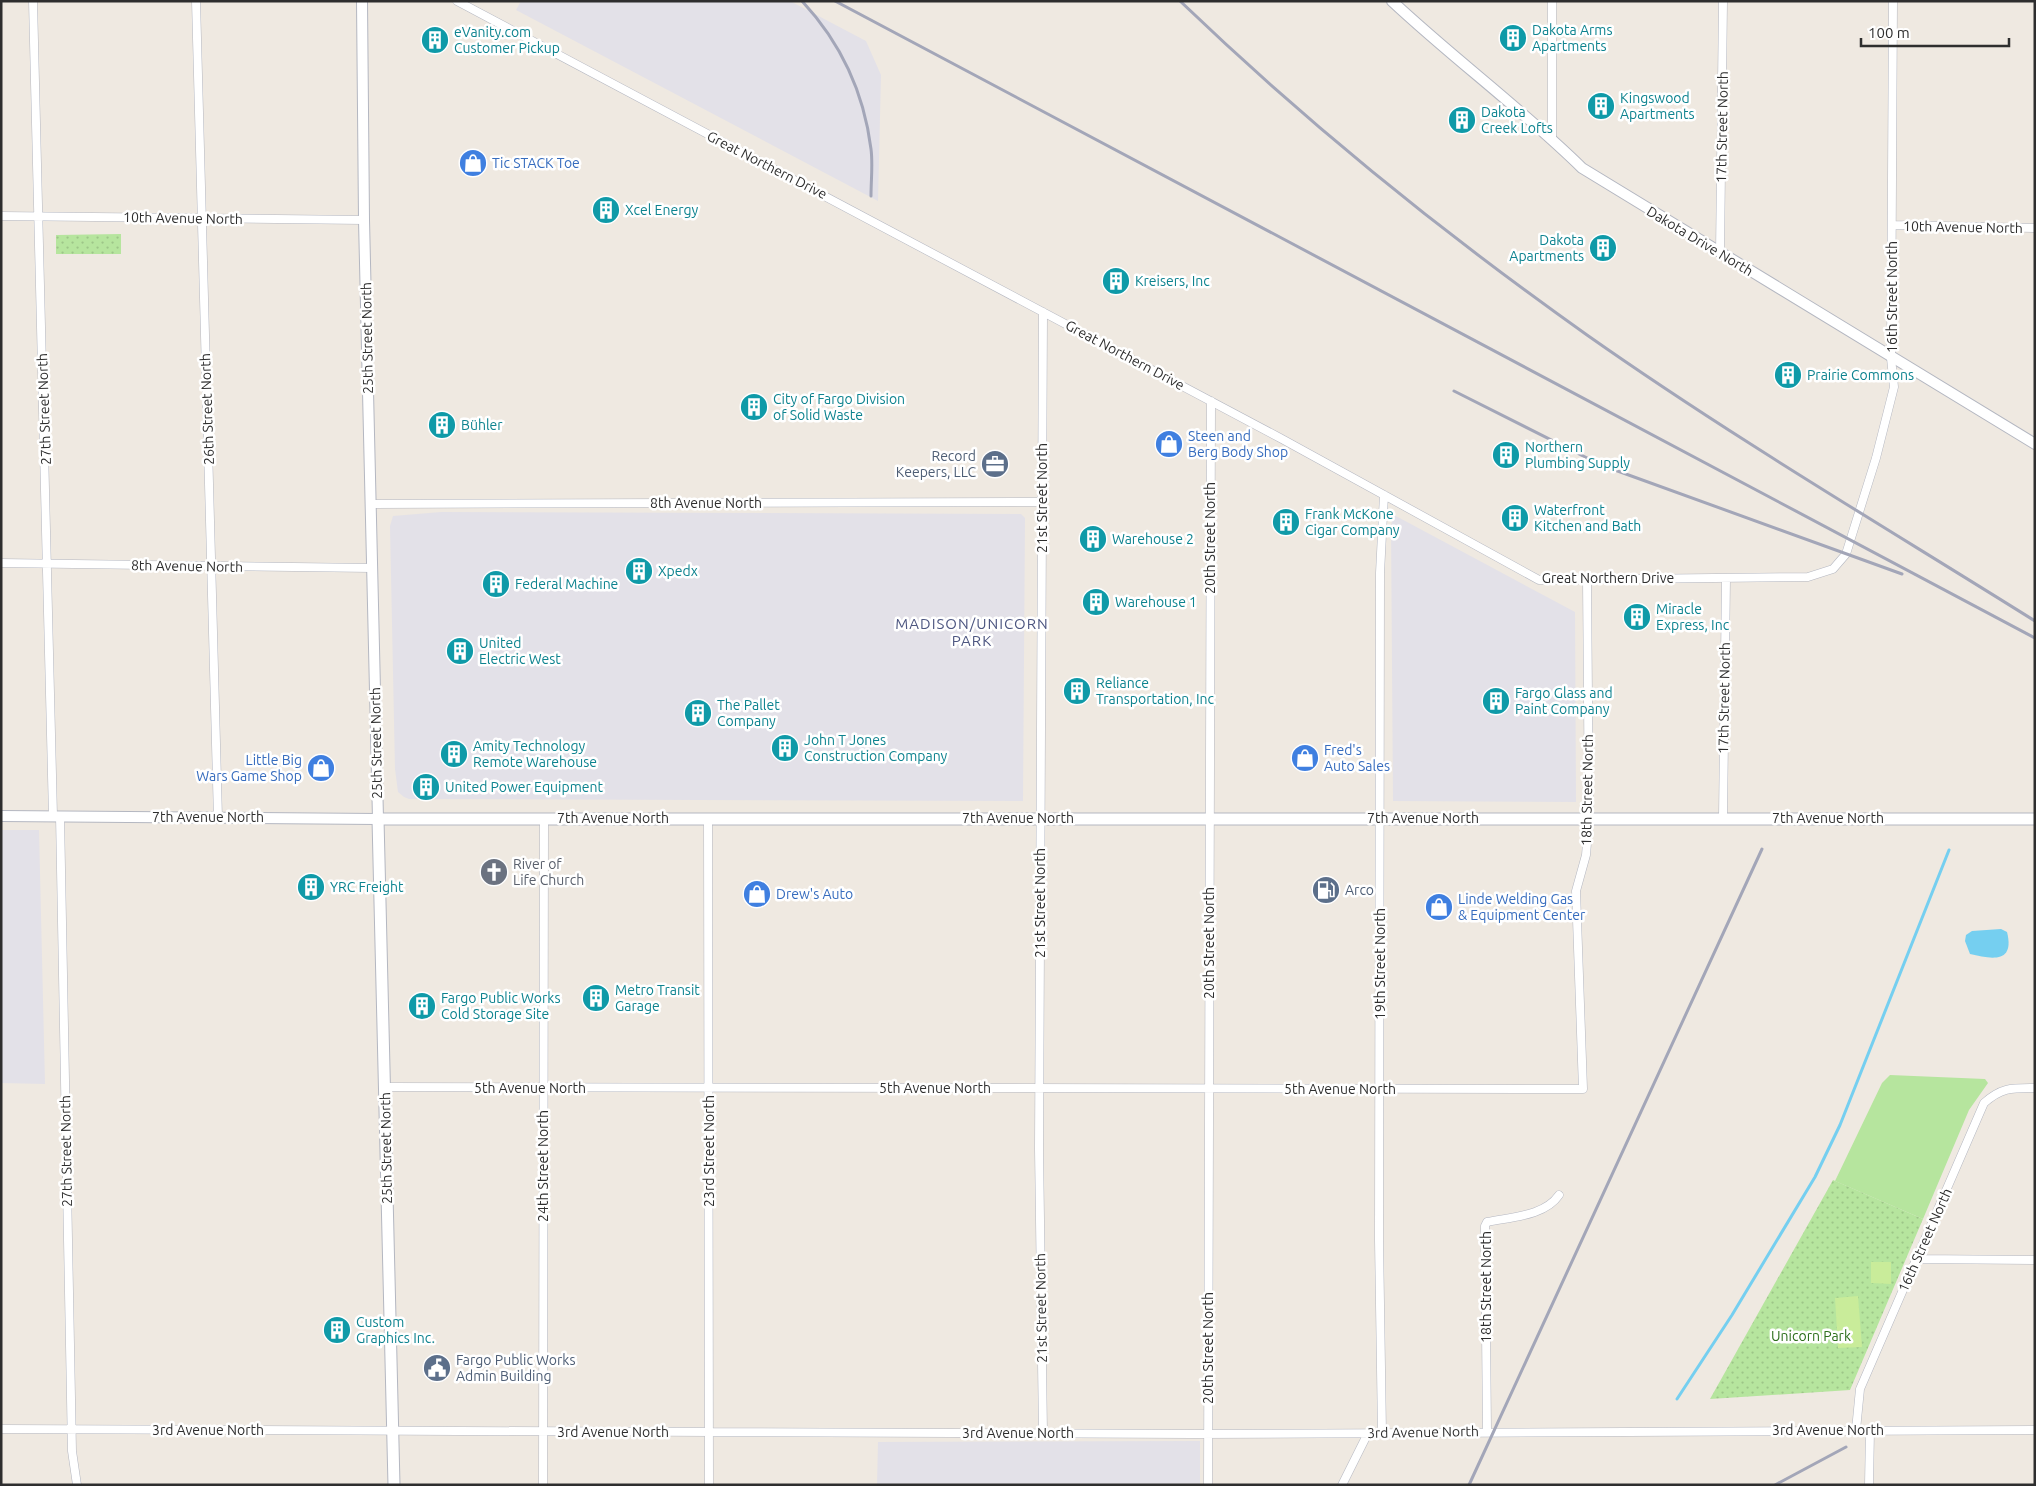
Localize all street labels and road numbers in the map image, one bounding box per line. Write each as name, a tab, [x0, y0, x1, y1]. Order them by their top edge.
street label: 17th Street North	[1713, 71, 1731, 183]
street label: Great Northern Drive	[704, 128, 830, 202]
street label: Dakota Drive North	[1644, 203, 1756, 279]
street label: 10th Avenue North	[123, 209, 243, 227]
street label: 10th Avenue North	[1903, 218, 2023, 236]
street label: 16th Street North	[1884, 241, 1900, 353]
street label: 25th Street North	[358, 282, 376, 394]
street label: Great Northern Drive	[1063, 317, 1187, 393]
street label: 27th Street North	[34, 353, 54, 465]
street label: 26th Street North	[197, 353, 217, 465]
street label: 21st Street North	[1034, 443, 1050, 553]
street label: 20th Street North	[1202, 482, 1218, 594]
street label: 8th Avenue North	[650, 495, 762, 511]
street label: 8th Avenue North	[131, 557, 243, 575]
street label: Great Northern Drive	[1542, 570, 1674, 586]
street label: 17th Street North	[1715, 642, 1733, 754]
street label: 25th Street North	[367, 687, 385, 799]
street label: 18th Street North	[1578, 734, 1596, 846]
street label: 7th Avenue North	[152, 809, 264, 825]
street label: 7th Avenue North	[557, 810, 669, 826]
street label: 7th Avenue North	[962, 810, 1074, 826]
street label: 7th Avenue North	[1367, 810, 1479, 826]
street label: 7th Avenue North	[1772, 810, 1884, 826]
street label: 21st Street North	[1032, 848, 1048, 958]
street label: 20th Street North	[1201, 887, 1217, 999]
street label: 19th Street North	[1372, 908, 1388, 1020]
street label: 5th Avenue North	[474, 1080, 586, 1096]
street label: 5th Avenue North	[879, 1080, 991, 1096]
street label: 5th Avenue North	[1284, 1081, 1396, 1097]
street label: 25th Street North	[377, 1092, 395, 1204]
street label: 27th Street North	[57, 1095, 75, 1207]
street label: 23rd Street North	[701, 1095, 717, 1207]
street label: 24th Street North	[535, 1110, 551, 1222]
street label: 16th Street North	[1895, 1186, 1955, 1294]
street label: 18th Street North	[1478, 1231, 1494, 1343]
street label: 21st Street North	[1032, 1253, 1050, 1363]
street label: 20th Street North	[1200, 1292, 1216, 1404]
street label: 3rd Avenue North	[152, 1422, 264, 1438]
street label: 3rd Avenue North	[1772, 1422, 1884, 1438]
street label: 3rd Avenue North	[1367, 1423, 1479, 1441]
street label: 3rd Avenue North	[557, 1424, 669, 1440]
street label: 3rd Avenue North	[962, 1425, 1074, 1441]

